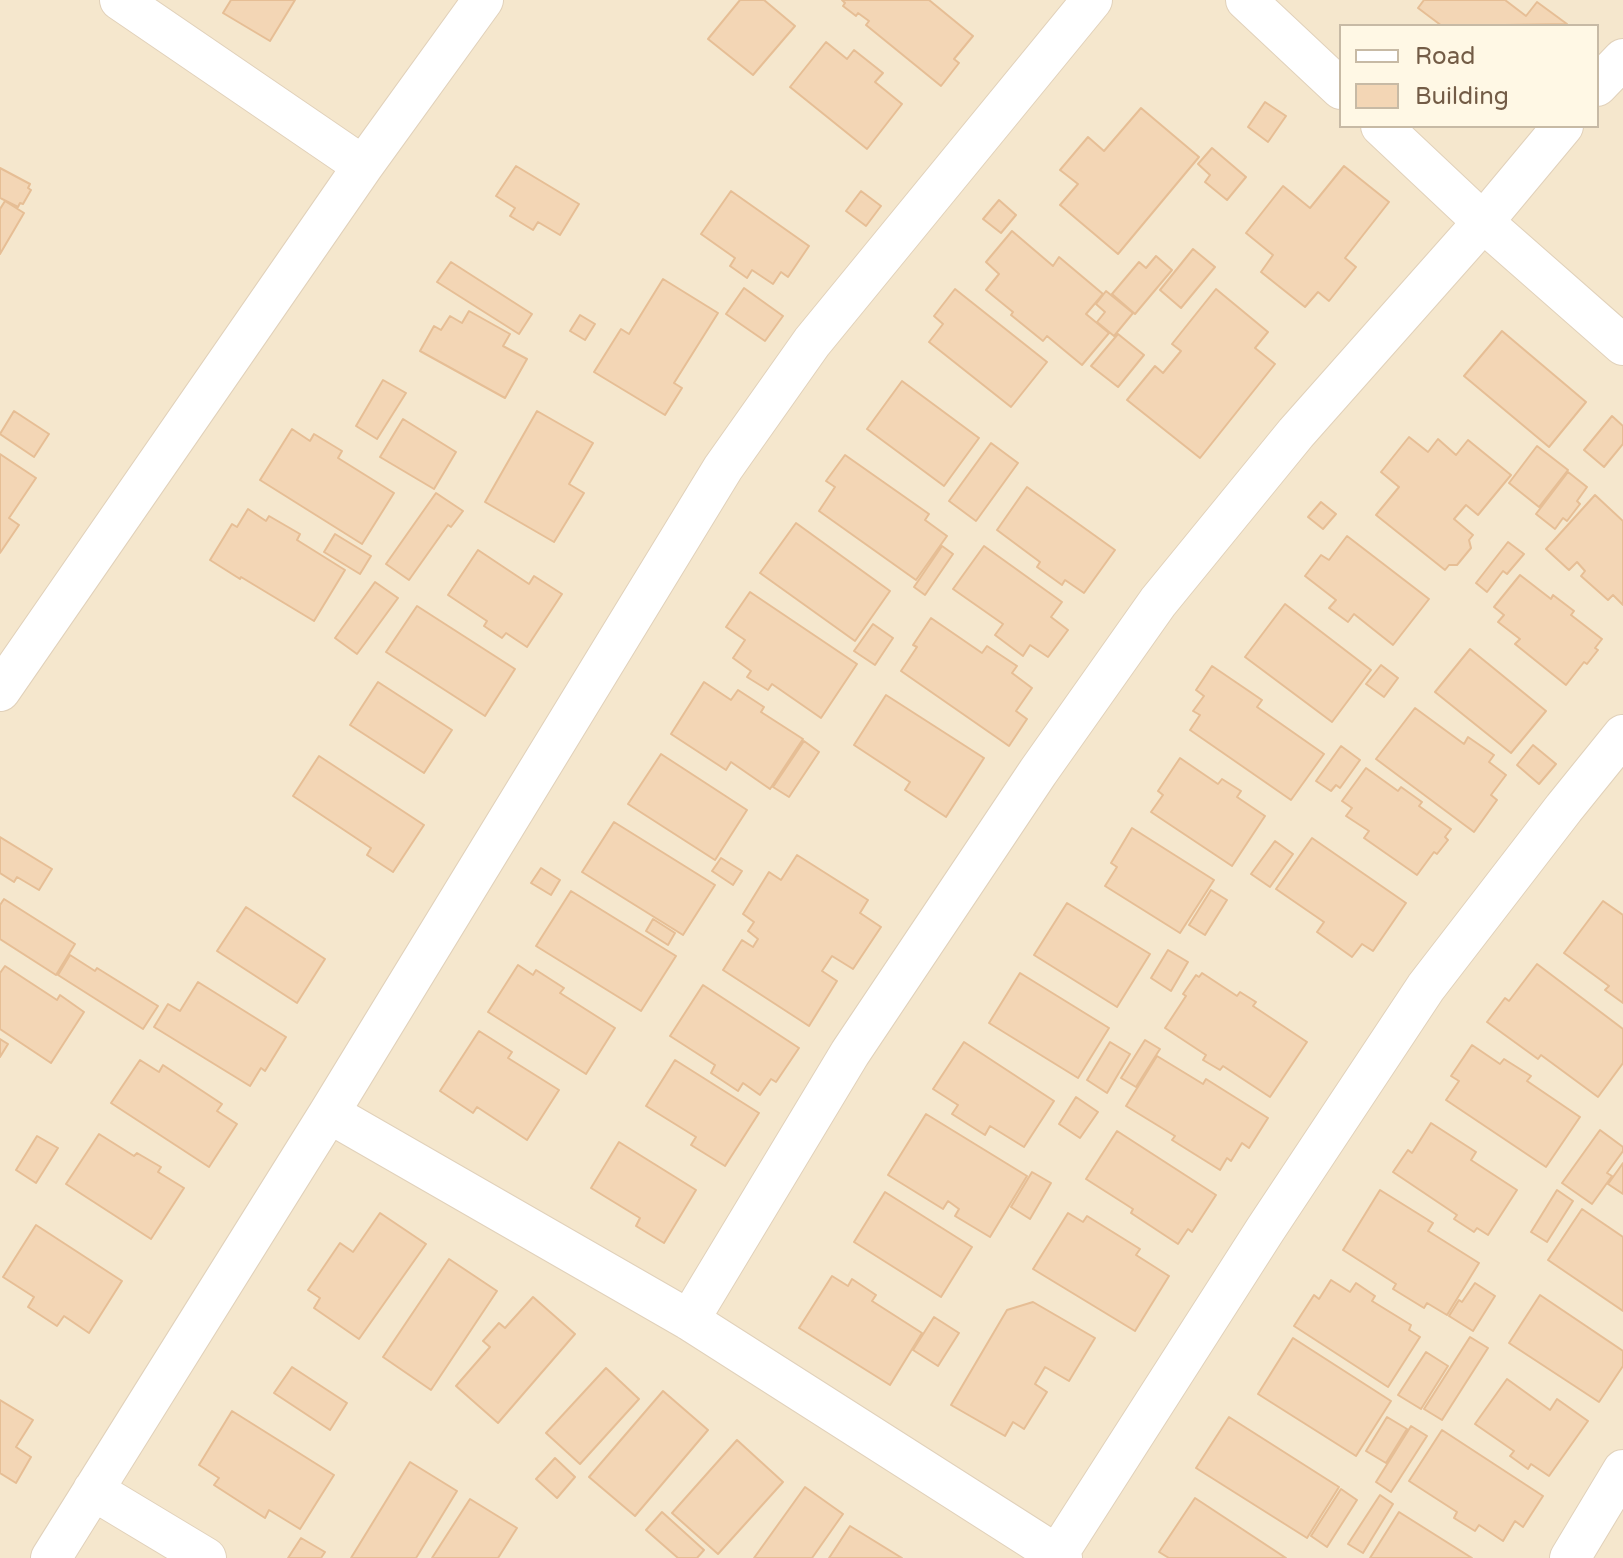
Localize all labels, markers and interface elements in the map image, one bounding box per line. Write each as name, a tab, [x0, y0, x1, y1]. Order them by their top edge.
legend	[1339, 24, 1599, 128]
text: Road	[1415, 42, 1475, 71]
text: Building	[1415, 82, 1509, 111]

